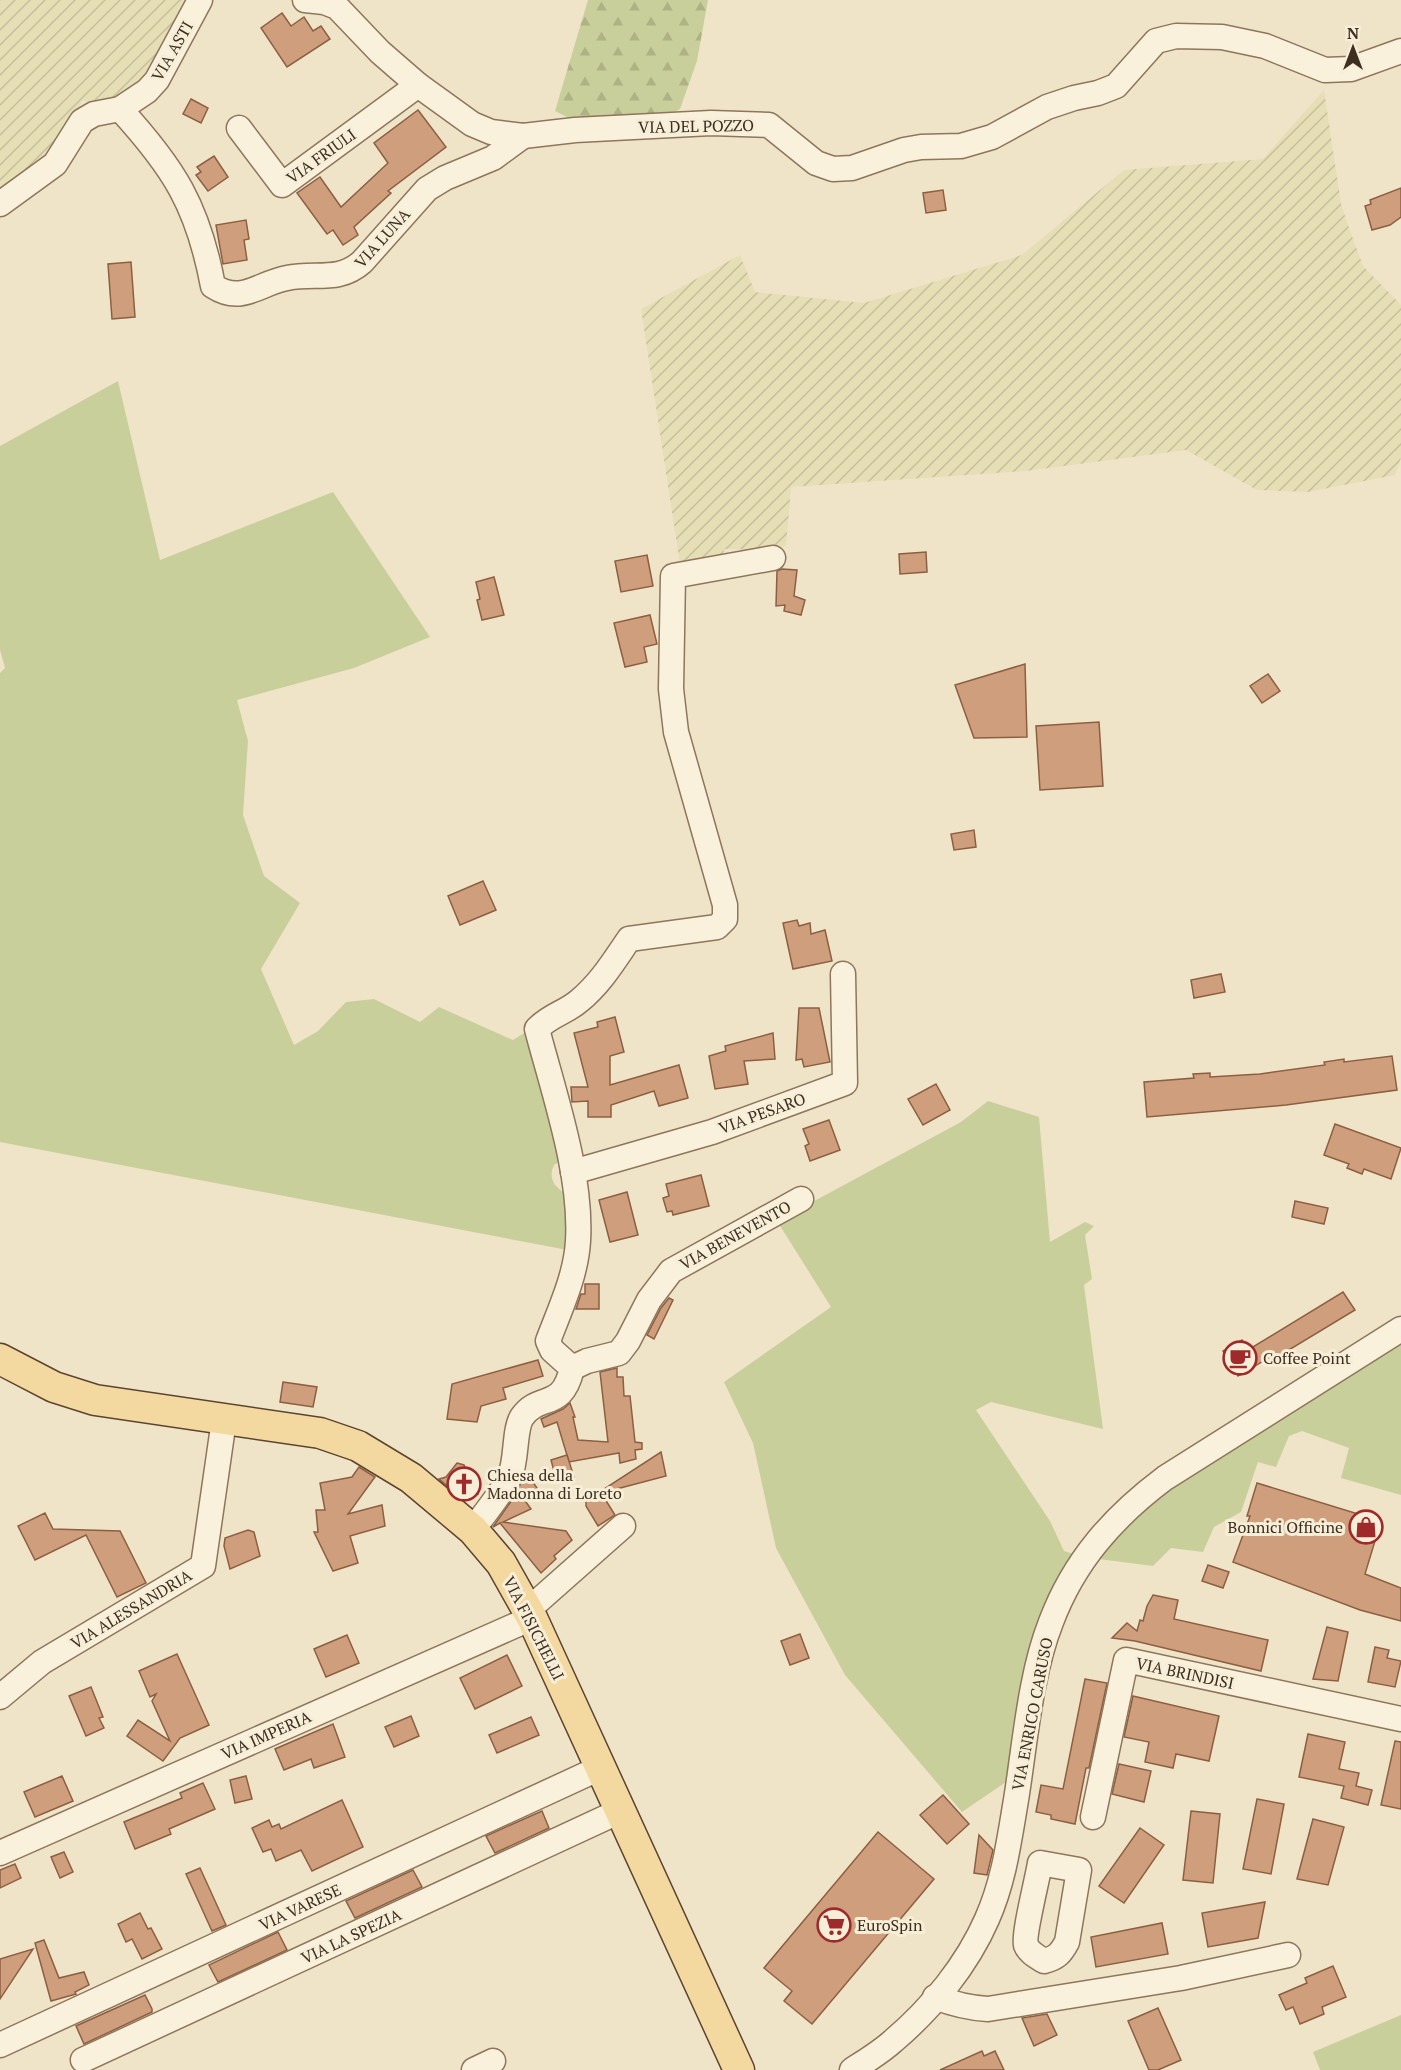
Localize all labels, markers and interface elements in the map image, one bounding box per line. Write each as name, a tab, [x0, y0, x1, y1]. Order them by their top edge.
street label: VIA ASTI	[146, 17, 198, 85]
north arrow	[1323, 18, 1383, 78]
text: N	[1347, 22, 1359, 44]
street label: VIA DEL POZZO	[638, 114, 754, 138]
street label: VIA FRIULI	[282, 123, 360, 189]
street label: VIA LUNA	[349, 203, 415, 273]
street label: VIA PESARO	[715, 1087, 809, 1139]
street label: VIA BENEVENTO	[675, 1195, 795, 1275]
cafe icon: Coffee Point	[1222, 1340, 1258, 1376]
place label: Coffee Point	[1263, 1347, 1351, 1369]
place label: Chiesa della Madonna di Loreto	[487, 1464, 622, 1504]
church icon: Chiesa della Madonna di Loreto	[446, 1466, 482, 1502]
shop icon: Bonnici Officine	[1348, 1509, 1384, 1545]
place label: Bonnici Officine	[1228, 1516, 1343, 1538]
street label: VIA ALESSANDRIA	[66, 1564, 196, 1654]
street label: VIA FISICHELLI	[498, 1572, 570, 1684]
street label: VIA ENRICO CARUSO	[1006, 1635, 1058, 1793]
street label: VIA BRINDISI	[1134, 1652, 1236, 1694]
street label: VIA IMPERIA	[218, 1705, 314, 1765]
street label: VIA VARESE	[255, 1878, 345, 1936]
street label: VIA LA SPEZIA	[297, 1903, 405, 1969]
supermarket icon: EuroSpin	[816, 1907, 852, 1943]
place label: EuroSpin	[857, 1914, 923, 1936]

